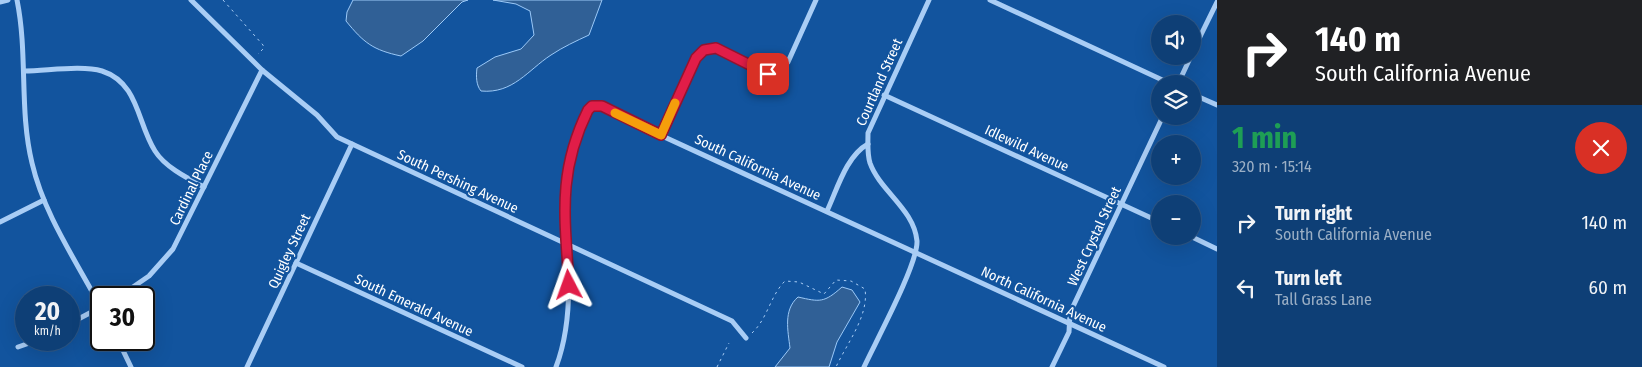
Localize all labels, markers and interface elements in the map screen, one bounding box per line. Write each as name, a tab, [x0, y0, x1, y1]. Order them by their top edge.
map controls	[1151, 15, 1201, 245]
button: sound	[1151, 15, 1201, 65]
text: 140 m	[1315, 18, 1401, 60]
icon: right	[1232, 20, 1297, 85]
street label: Courtland Street	[853, 35, 906, 129]
pin	[747, 53, 789, 95]
icon: arrive	[754, 60, 782, 88]
text: South California Avenue	[1315, 60, 1531, 87]
button: layers	[1151, 75, 1201, 125]
text: 1 min	[1232, 120, 1297, 156]
street label: Idlewild Avenue	[982, 122, 1072, 175]
button: close	[1575, 122, 1627, 174]
street label: South California Avenue	[692, 131, 824, 204]
button: +	[1151, 135, 1201, 185]
street label: South Pershing Avenue	[395, 146, 521, 217]
street label: Cardinal Place	[166, 148, 217, 228]
text: 320 m · 15:14	[1232, 157, 1312, 176]
street label: West Crystal Street	[1064, 183, 1125, 289]
button: −	[1151, 195, 1201, 245]
text: Turn right	[1275, 202, 1352, 225]
icon: right	[1232, 209, 1260, 237]
street label: Quigley Street	[265, 211, 314, 291]
text: 140 m	[1581, 211, 1627, 234]
text: South California Avenue	[1275, 225, 1432, 244]
position arrow	[542, 258, 594, 310]
street label: North California Avenue	[978, 263, 1109, 336]
text: Turn left	[1275, 267, 1342, 290]
street label: South Emerald Avenue	[352, 271, 476, 340]
icon: left	[1232, 274, 1260, 302]
text: 60 m	[1589, 276, 1627, 299]
speed limit sign: 30	[90, 286, 155, 351]
text: Tall Grass Lane	[1275, 290, 1372, 309]
text: 20	[35, 297, 60, 327]
text: km/h	[34, 324, 61, 338]

